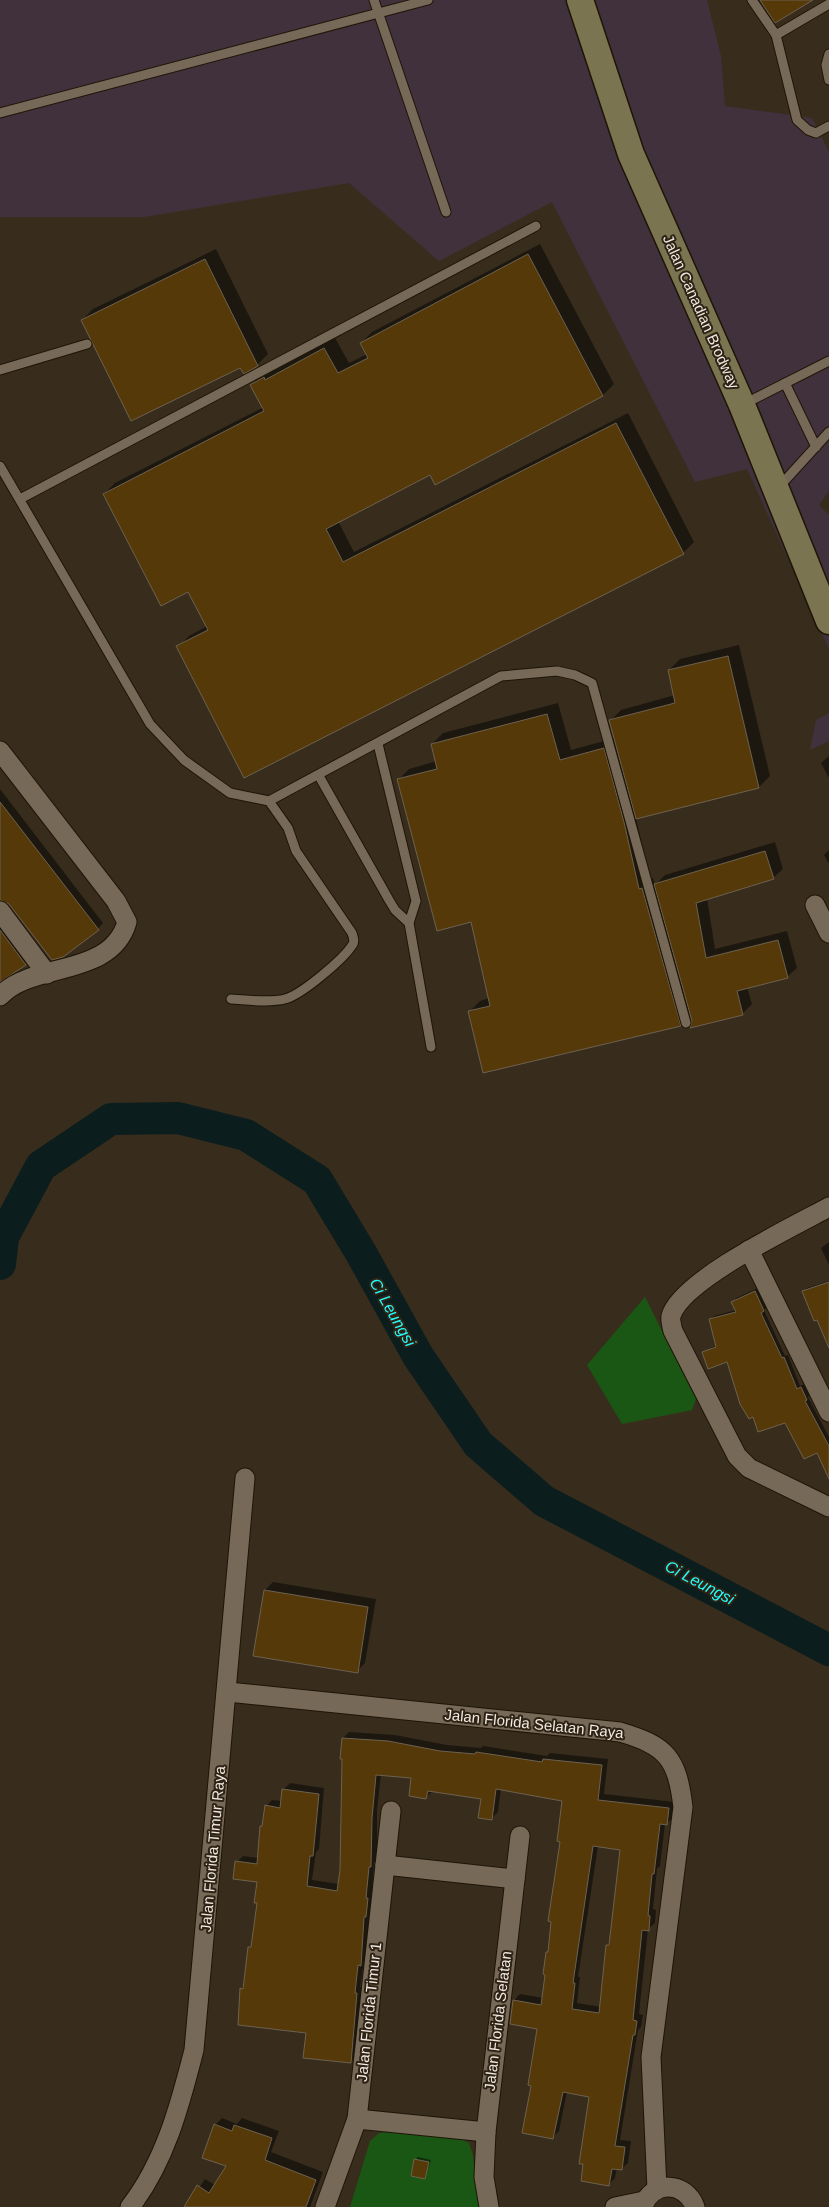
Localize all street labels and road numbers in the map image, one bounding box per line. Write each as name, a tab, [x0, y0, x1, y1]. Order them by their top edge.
street label: Jalan Canadian Brodway	[660, 232, 743, 392]
street label: Jalan Florida Selatan Raya	[444, 1706, 625, 1741]
street label: Jalan Florida Timur Raya	[197, 1765, 228, 1933]
street label: Jalan Florida Timur 1	[353, 1941, 384, 2082]
street label: Jalan Florida Selatan	[480, 1950, 515, 2092]

